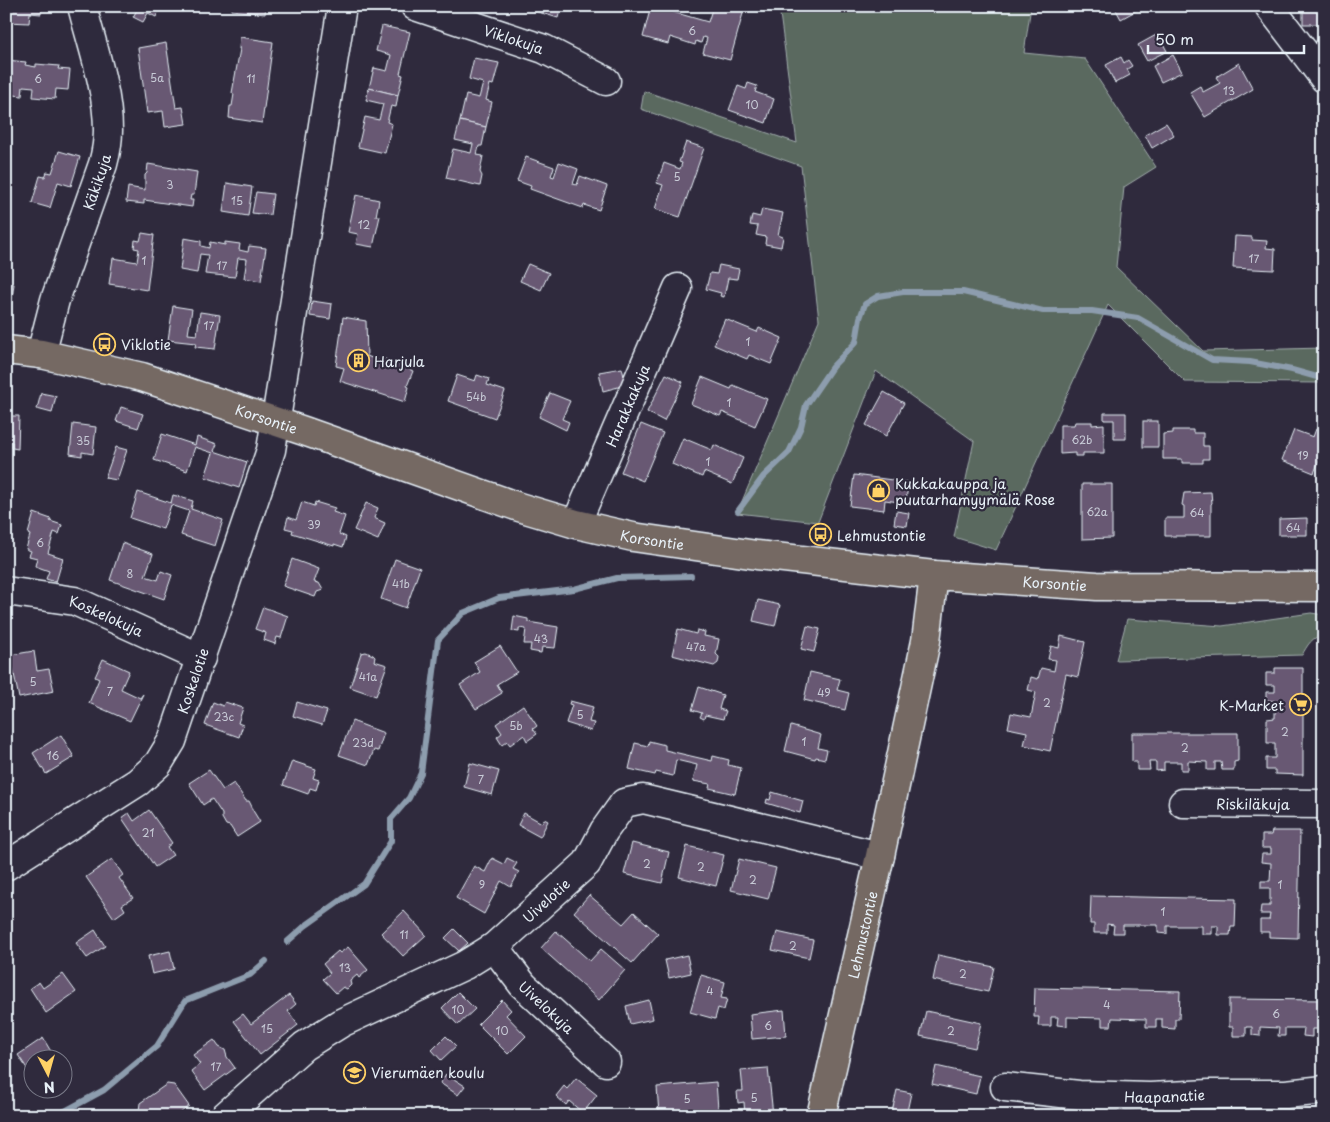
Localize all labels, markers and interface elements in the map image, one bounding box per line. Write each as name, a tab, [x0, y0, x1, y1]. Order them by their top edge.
street label: Viklokuja	[481, 19, 547, 59]
house number: 6	[688, 22, 696, 39]
scale bar	[1148, 22, 1304, 54]
text: 50 m	[1155, 27, 1194, 50]
house number: 5a	[150, 69, 164, 86]
house number: 6	[34, 70, 42, 87]
house number: 11	[246, 70, 256, 87]
house number: 13	[1223, 82, 1235, 99]
house number: 10	[746, 96, 758, 113]
street label: Käkikuja	[77, 152, 116, 213]
house number: 5	[673, 168, 681, 185]
house number: 3	[166, 176, 174, 193]
house number: 15	[231, 192, 243, 209]
house number: 12	[358, 216, 371, 233]
house number: 17	[1249, 250, 1260, 267]
house number: 1	[142, 252, 147, 269]
house number: 17	[217, 257, 228, 274]
house number: 17	[204, 317, 215, 334]
bus stop icon: Viklotie	[93, 332, 117, 356]
house number: 1	[746, 333, 751, 350]
place label: Viklotie	[121, 334, 171, 355]
building icon: Harjula	[346, 349, 370, 373]
place label: Harjula	[374, 351, 425, 372]
street label: Harakkakuja	[600, 361, 654, 450]
house number: 54b	[466, 388, 486, 405]
house number: 1	[727, 394, 732, 411]
street label: Korsontie	[233, 398, 300, 439]
house number: 62b	[1072, 431, 1092, 448]
house number: 35	[76, 432, 90, 449]
house number: 19	[1297, 447, 1309, 464]
house number: 1	[706, 453, 711, 470]
place label: Kukkakauppa ja puutarhamyymälä Rose	[895, 473, 1055, 510]
shop icon: Kukkakauppa ja puutarhamyymälä Rose	[867, 479, 891, 503]
house number: 62a	[1086, 503, 1108, 520]
house number: 64	[1190, 504, 1204, 521]
house number: 39	[307, 516, 321, 533]
house number: 64	[1286, 519, 1300, 536]
bus stop icon: Lehmustontie	[809, 523, 833, 547]
street label: Korsontie	[618, 524, 685, 555]
place label: Lehmustontie	[837, 525, 926, 546]
house number: 6	[36, 534, 44, 551]
house number: 8	[127, 565, 134, 582]
street label: Korsontie	[1022, 571, 1087, 596]
house number: 41b	[392, 575, 410, 592]
street label: Koskelokuja	[68, 590, 147, 641]
house number: 43	[534, 630, 548, 647]
house number: 47a	[686, 638, 706, 655]
street label: Koskelotie	[172, 645, 213, 716]
house number: 41a	[359, 668, 377, 685]
house number: 5	[29, 673, 37, 690]
house number: 7	[107, 683, 113, 700]
house number: 49	[817, 684, 831, 701]
supermarket icon: K-Market	[1288, 693, 1312, 717]
house number: 2	[1043, 694, 1051, 711]
place label: K-Market	[1219, 695, 1284, 716]
house number: 5	[576, 706, 584, 723]
house number: 23c	[214, 708, 235, 725]
house number: 5b	[509, 717, 523, 734]
house number: 2	[1281, 723, 1289, 740]
house number: 1	[802, 733, 807, 750]
house number: 23d	[352, 734, 374, 751]
house number: 2	[1181, 739, 1189, 756]
house number: 16	[47, 747, 60, 764]
house number: 7	[478, 771, 484, 788]
street label: Riskiläkuja	[1216, 793, 1290, 814]
house number: 21	[142, 824, 154, 841]
house number: 2	[643, 855, 651, 872]
house number: 2	[697, 858, 705, 875]
house number: 2	[749, 871, 757, 888]
street label: Uivelotie	[517, 873, 574, 927]
house number: 9	[479, 876, 485, 893]
house number: 1	[1278, 876, 1283, 893]
street label: Lehmustontie	[842, 889, 882, 980]
house number: 1	[1161, 903, 1166, 920]
house number: 11	[399, 926, 409, 943]
house number: 2	[789, 937, 797, 954]
house number: 13	[339, 959, 351, 976]
house number: 2	[959, 965, 967, 982]
street label: Uivelokuja	[514, 976, 579, 1038]
house number: 4	[706, 982, 714, 999]
house number: 4	[1103, 996, 1111, 1013]
house number: 10	[452, 1001, 464, 1018]
house number: 6	[1272, 1005, 1280, 1022]
house number: 6	[764, 1017, 772, 1034]
house number: 15	[261, 1020, 273, 1037]
house number: 10	[496, 1022, 508, 1039]
house number: 2	[947, 1022, 955, 1039]
north arrow	[22, 1050, 72, 1100]
house number: 17	[211, 1058, 222, 1075]
school or university icon: Vierumäen koulu	[343, 1060, 367, 1084]
place label: Vierumäen koulu	[371, 1062, 485, 1083]
text: N	[43, 1076, 56, 1098]
street label: Haapanatie	[1124, 1084, 1205, 1108]
house number: 5	[750, 1089, 758, 1106]
house number: 5	[683, 1090, 691, 1107]

